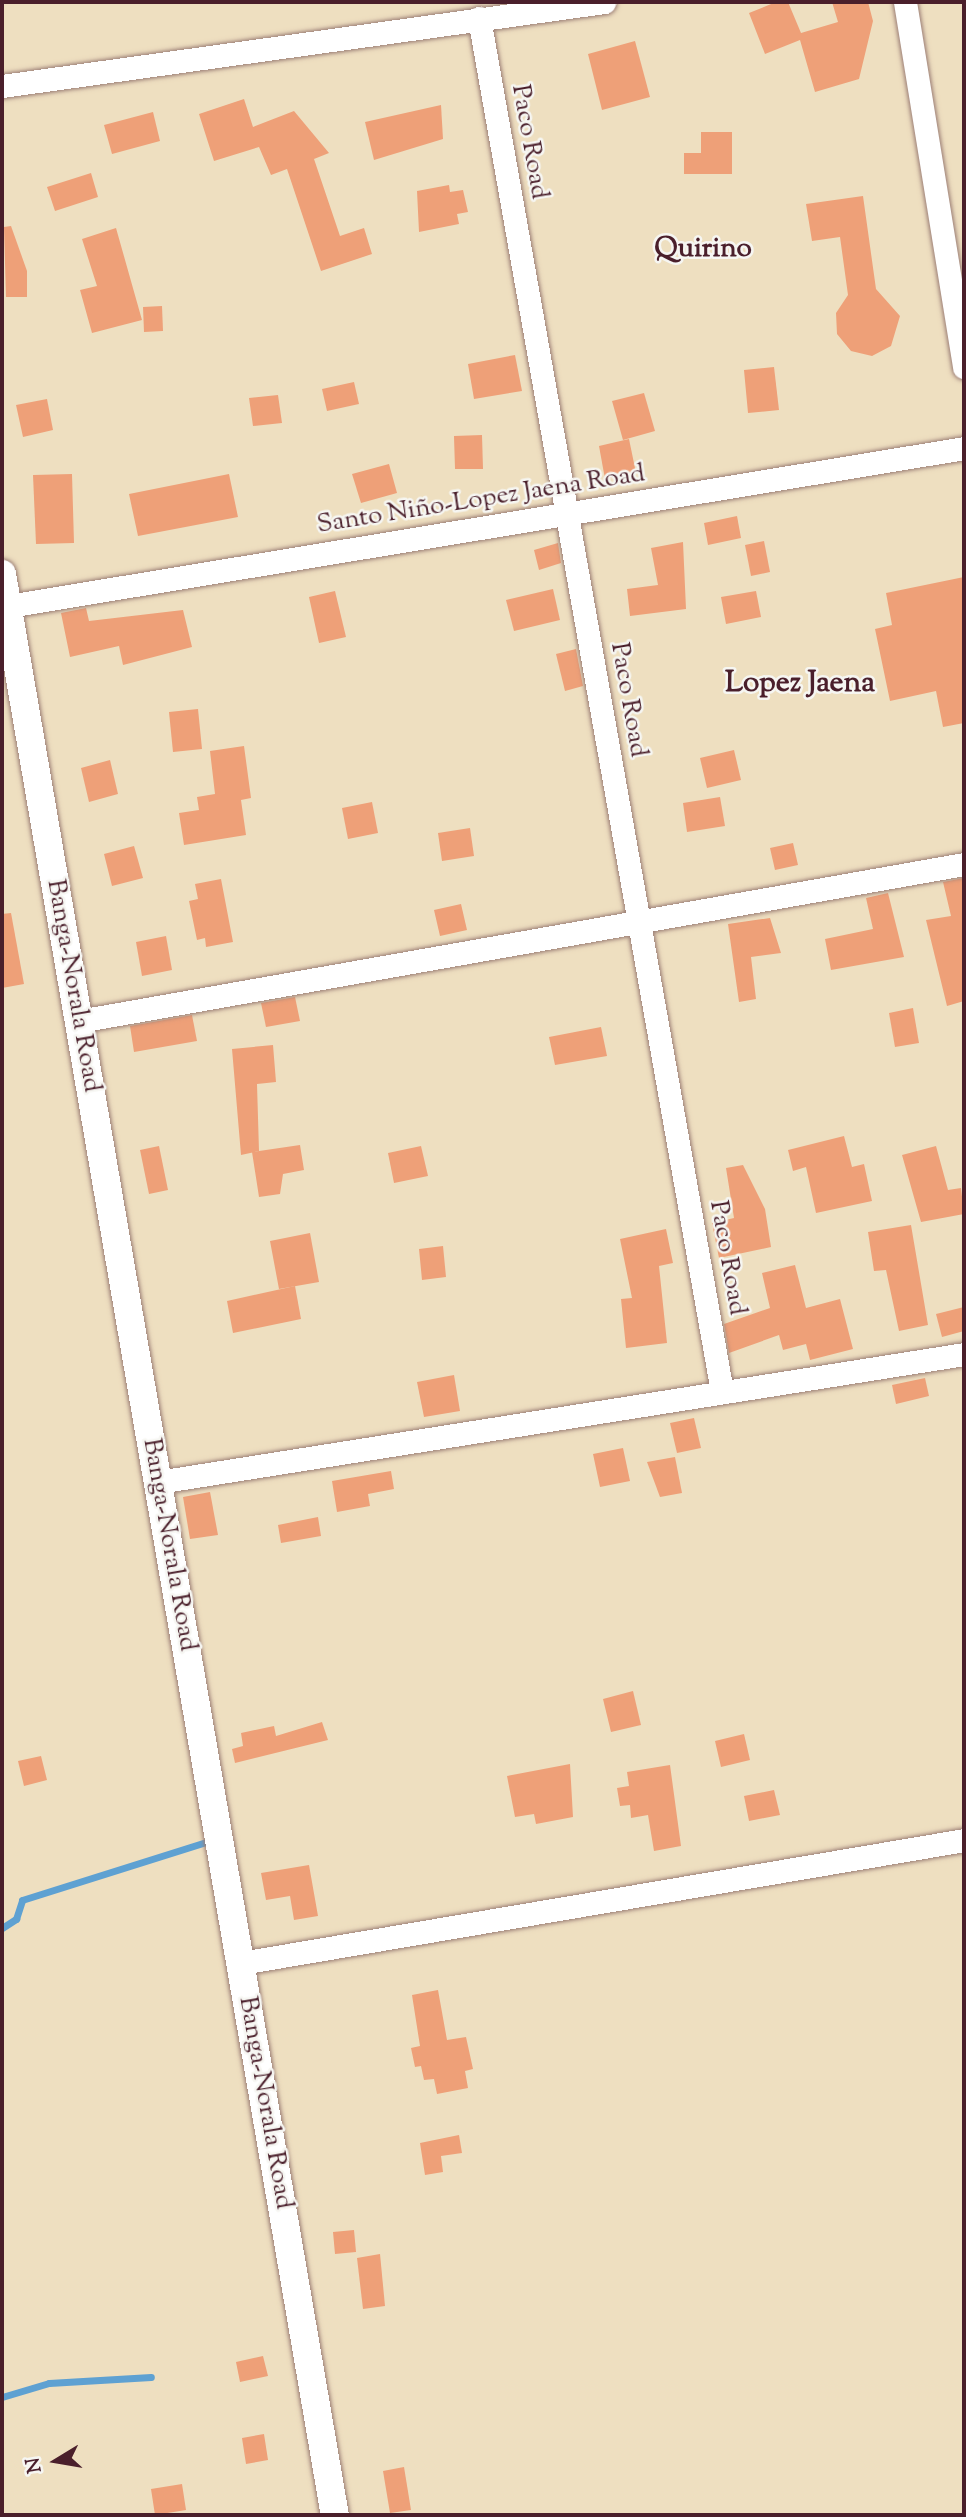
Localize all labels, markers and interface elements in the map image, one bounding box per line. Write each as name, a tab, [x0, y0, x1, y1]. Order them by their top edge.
street label: Paco Road	[504, 82, 554, 202]
district label: Quirino	[654, 232, 752, 266]
street label: Santo Niño-Lopez Jaena Road	[315, 459, 647, 541]
street label: Paco Road	[603, 640, 653, 760]
district label: Lopez Jaena	[725, 666, 875, 702]
street label: Banga-Norala Road	[39, 877, 107, 1095]
street label: Paco Road	[702, 1198, 752, 1318]
street label: Banga-Norala Road	[135, 1436, 203, 1654]
street label: Banga-Norala Road	[231, 1994, 299, 2212]
north arrow	[21, 2426, 91, 2496]
text: N	[20, 2455, 50, 2475]

